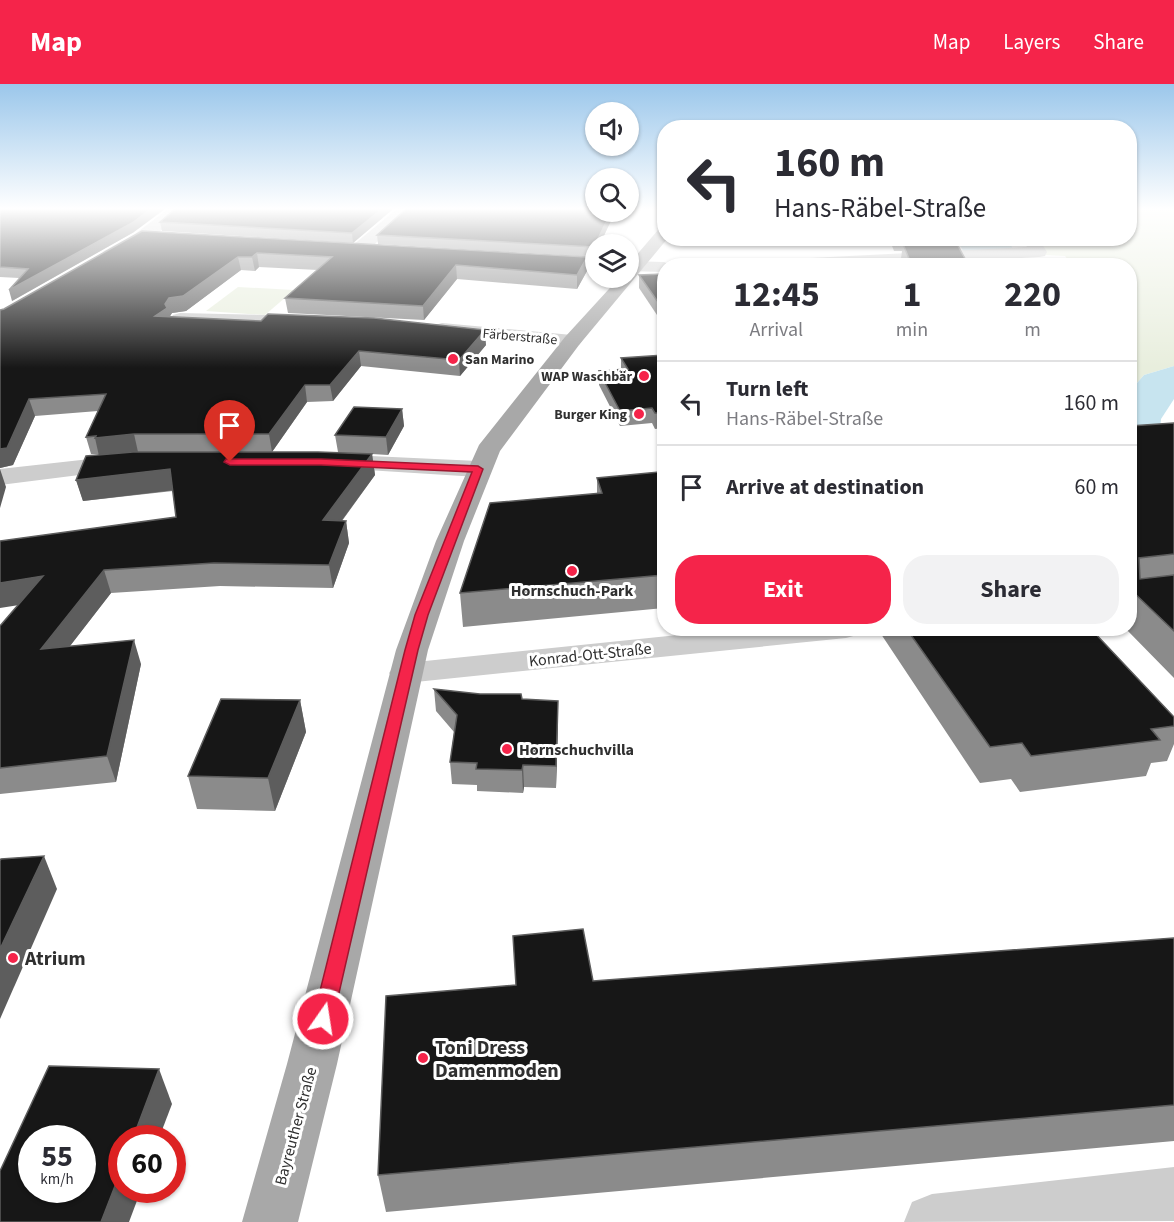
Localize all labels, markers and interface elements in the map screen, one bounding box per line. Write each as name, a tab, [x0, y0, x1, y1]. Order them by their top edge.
text: Map	[30, 22, 82, 62]
text: Map	[933, 27, 970, 57]
text: Layers	[1003, 27, 1060, 57]
text: Share	[1093, 27, 1144, 57]
map controls	[585, 102, 639, 288]
button: sound	[585, 102, 639, 156]
text: 160 m	[774, 133, 885, 193]
icon: left	[675, 144, 753, 222]
button: search	[585, 168, 639, 222]
text: Hans-Räbel-Straße	[774, 189, 986, 228]
button: layers	[585, 234, 639, 288]
text: 12:45	[733, 269, 820, 320]
text: 1	[902, 269, 921, 320]
text: 220	[1004, 269, 1061, 320]
text: Arrival	[749, 316, 803, 344]
text: min	[896, 316, 928, 344]
text: m	[1024, 316, 1041, 344]
street label: Färberstraße	[482, 324, 558, 350]
place label: San Marino	[465, 350, 534, 370]
marker: San Marino	[446, 352, 460, 366]
place label: WAP Waschbär	[541, 367, 632, 387]
marker: WAP Waschbär	[637, 369, 651, 383]
text: Turn left	[726, 373, 808, 405]
icon: left	[675, 387, 708, 420]
text: 160 m	[1064, 387, 1119, 419]
pin	[204, 400, 255, 462]
place label: Burger King	[554, 405, 628, 425]
text: Hans-Räbel-Straße	[726, 405, 883, 433]
marker: Burger King	[632, 407, 646, 421]
icon: arrive	[213, 409, 246, 442]
icon: arrive	[675, 471, 708, 504]
text: Arrive at destination	[726, 471, 924, 503]
text: 60 m	[1074, 471, 1119, 503]
button: Exit	[675, 555, 891, 624]
button: Share	[903, 555, 1119, 624]
marker: Hornschuch-Park	[565, 564, 579, 578]
place label: Hornschuch-Park	[511, 580, 633, 602]
street label: Konrad-Ott-Straße	[528, 638, 652, 672]
place label: Hornschuchvilla	[519, 739, 634, 761]
marker: Hornschuchvilla	[500, 742, 514, 756]
place label: Atrium	[24, 945, 86, 973]
marker: Atrium	[6, 951, 20, 965]
position arrow	[291, 987, 355, 1051]
place label: Toni Dress Damenmoden	[435, 1034, 559, 1085]
marker: Toni Dress Damenmoden	[416, 1051, 430, 1065]
street label: Bayreuther Straße	[270, 1065, 322, 1188]
speed limit sign: 60	[108, 1125, 186, 1203]
text: 55	[41, 1135, 73, 1178]
text: km/h	[40, 1169, 74, 1190]

